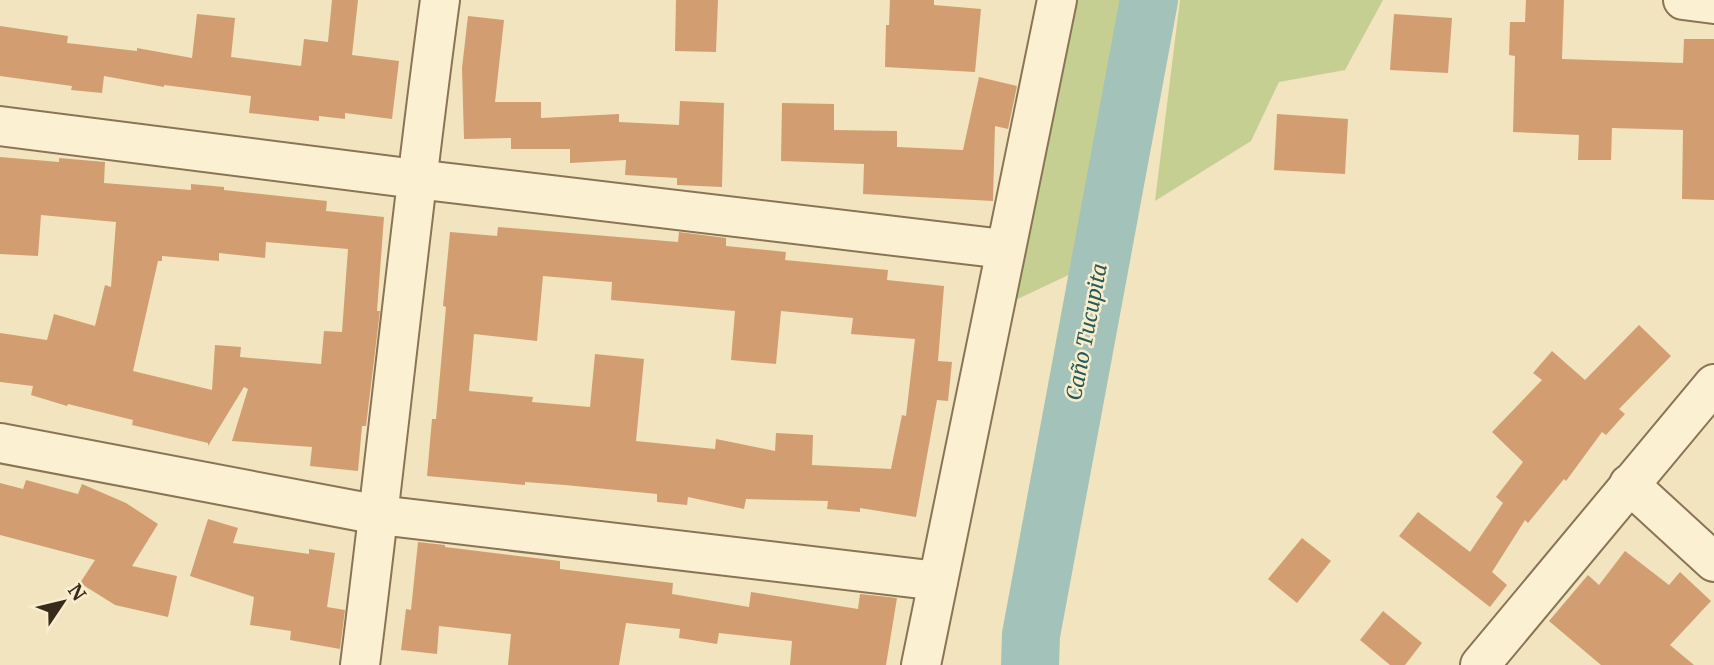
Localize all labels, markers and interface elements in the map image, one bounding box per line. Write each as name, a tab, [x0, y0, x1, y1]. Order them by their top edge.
water label: Caño Tucupita	[1060, 261, 1113, 403]
north arrow	[28, 567, 98, 637]
text: N	[63, 579, 91, 605]

